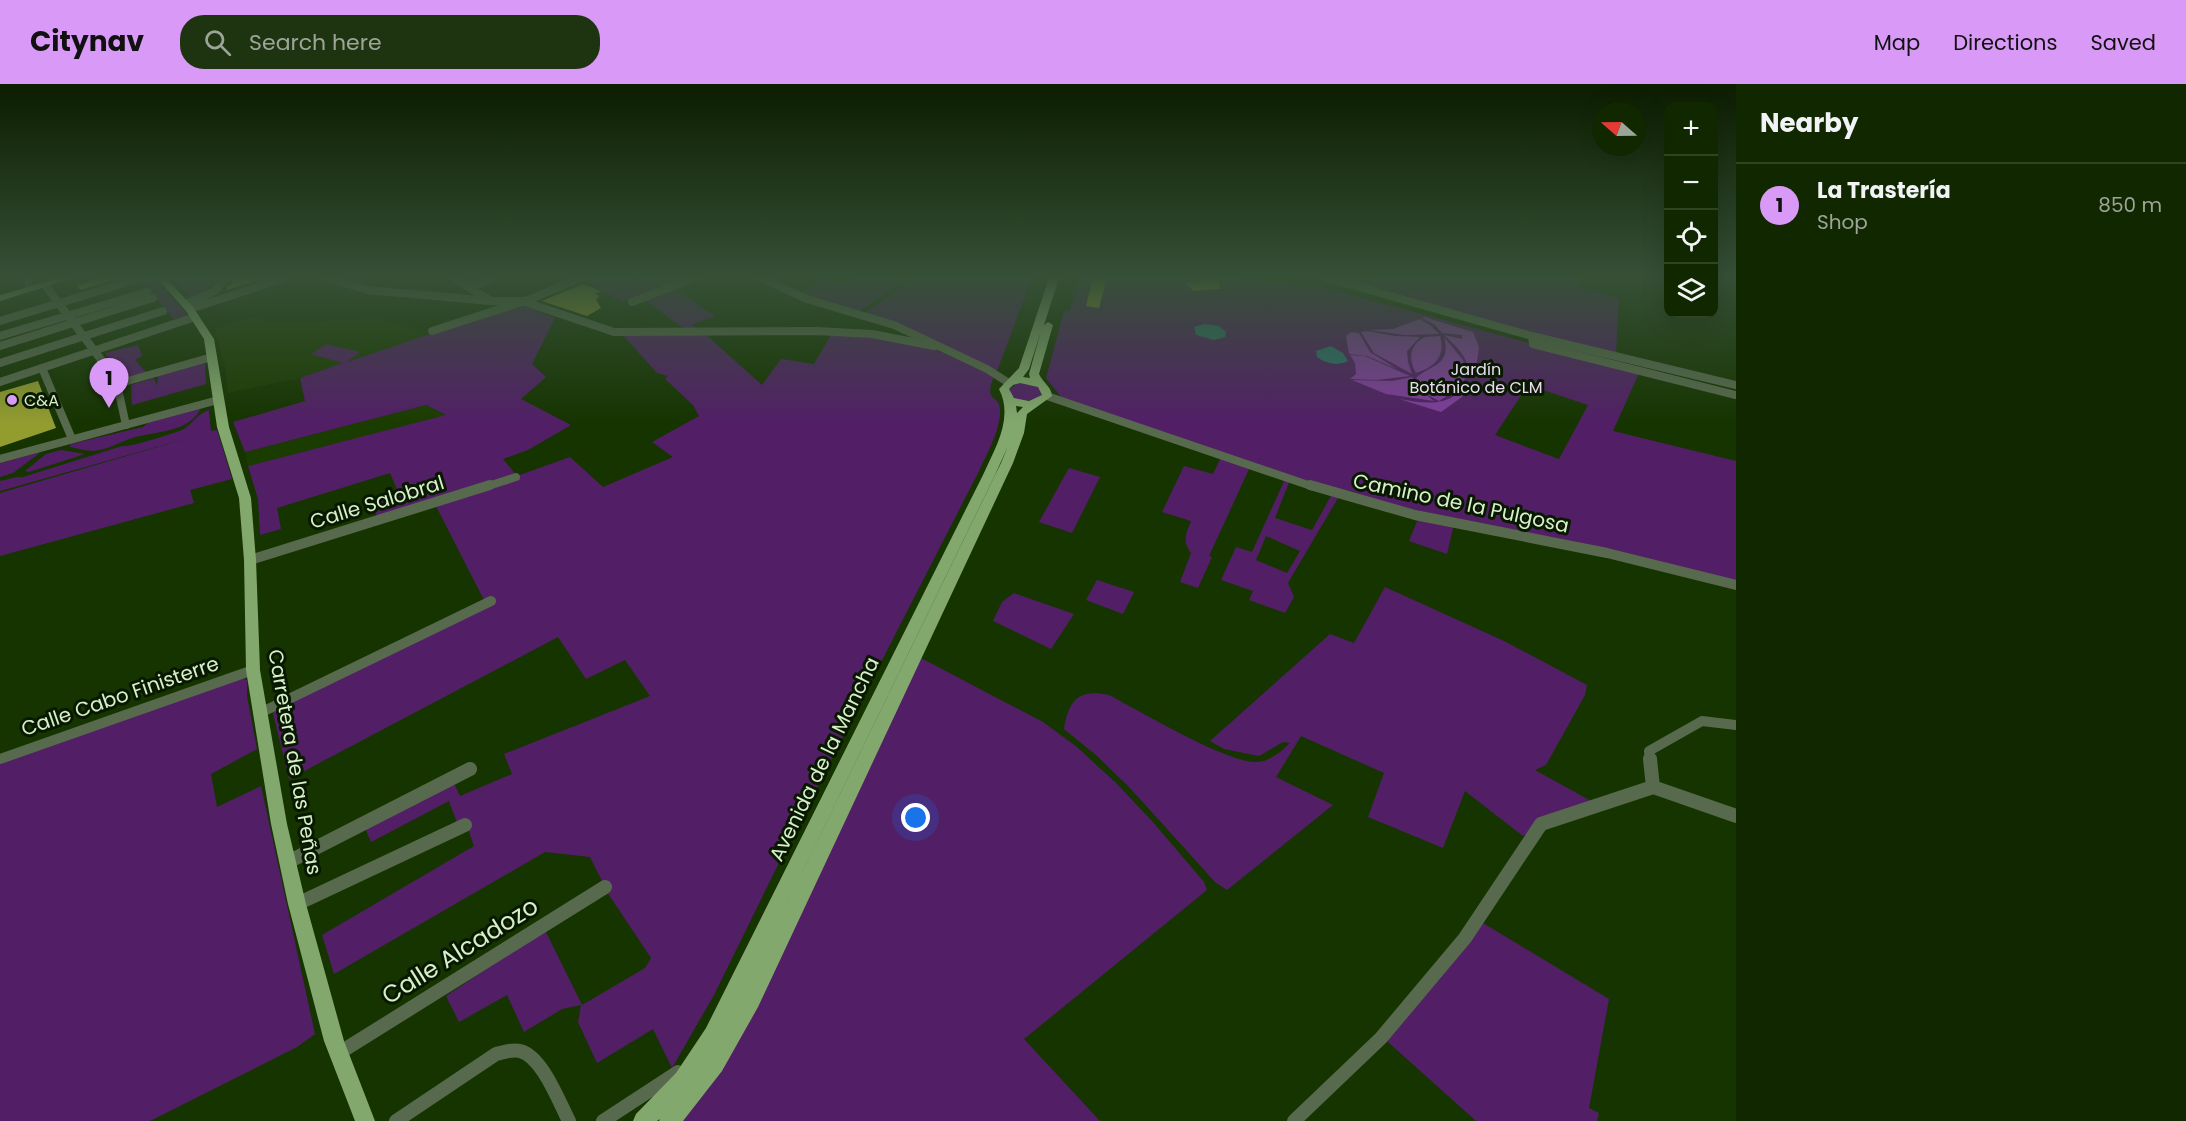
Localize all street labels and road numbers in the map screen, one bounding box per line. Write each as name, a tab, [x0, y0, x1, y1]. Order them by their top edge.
street label: Camino de la Pulgosa	[1350, 466, 1572, 540]
street label: Calle Salobral	[306, 468, 448, 536]
street label: Carretera de las Peñas	[261, 647, 329, 877]
street label: Calle Cabo Finisterre	[17, 649, 223, 743]
street label: Avenida de la Mancha	[762, 652, 886, 866]
street label: Calle Alcadozo	[375, 889, 544, 1012]

